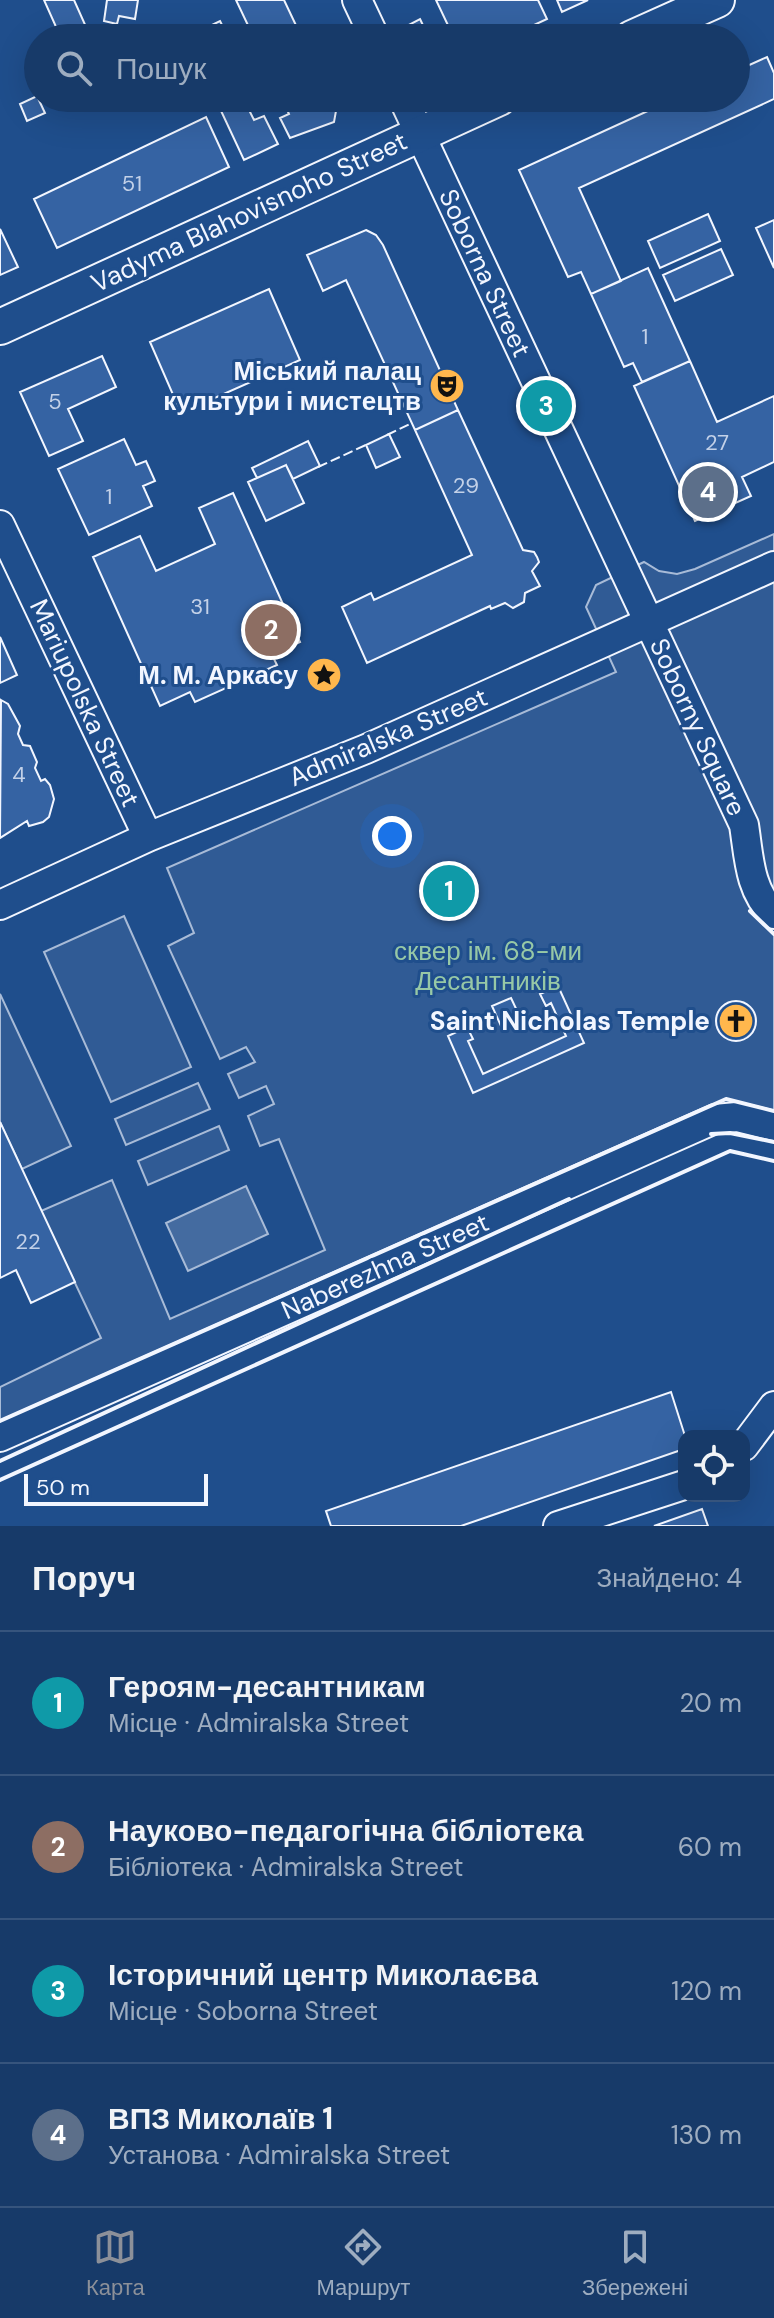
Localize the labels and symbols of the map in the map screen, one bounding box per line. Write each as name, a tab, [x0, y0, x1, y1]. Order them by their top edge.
street label: Vadyma Blahovisnoho Street	[86, 124, 412, 300]
house number: 51	[122, 169, 142, 198]
street label: Soborna Street	[431, 184, 539, 362]
house number: 1	[642, 322, 648, 351]
place label: Міський палац культури і мистецтв	[163, 354, 421, 418]
theatre icon: Міський палац культури і мистецтв	[428, 367, 466, 405]
pin: 3	[520, 376, 572, 436]
house number: 5	[48, 387, 62, 416]
house number: 27	[705, 428, 729, 457]
pin: 4	[682, 462, 734, 522]
house number: 29	[453, 471, 479, 500]
house number: 1	[106, 482, 112, 511]
house number: 31	[190, 592, 210, 621]
street label: Mariupolska Street	[22, 594, 148, 812]
pin: 2	[245, 600, 297, 660]
street label: Soborny Square	[642, 633, 754, 821]
place icon: М. М. Аркасу	[305, 656, 343, 694]
place label: М. М. Аркасу	[138, 658, 299, 692]
street label: Admiralska Street	[283, 680, 493, 794]
house number: 4	[12, 760, 26, 789]
your location	[372, 816, 412, 856]
pin: 1	[423, 861, 475, 921]
park label: сквер ім. 68-ми Десантників	[394, 934, 582, 998]
church icon: Saint Nicholas Temple	[717, 1002, 755, 1040]
place label: Saint Nicholas Temple	[430, 1004, 710, 1038]
street label: Naberezhna Street	[276, 1205, 494, 1327]
house number: 22	[15, 1227, 41, 1256]
scale bar	[24, 1470, 208, 1506]

